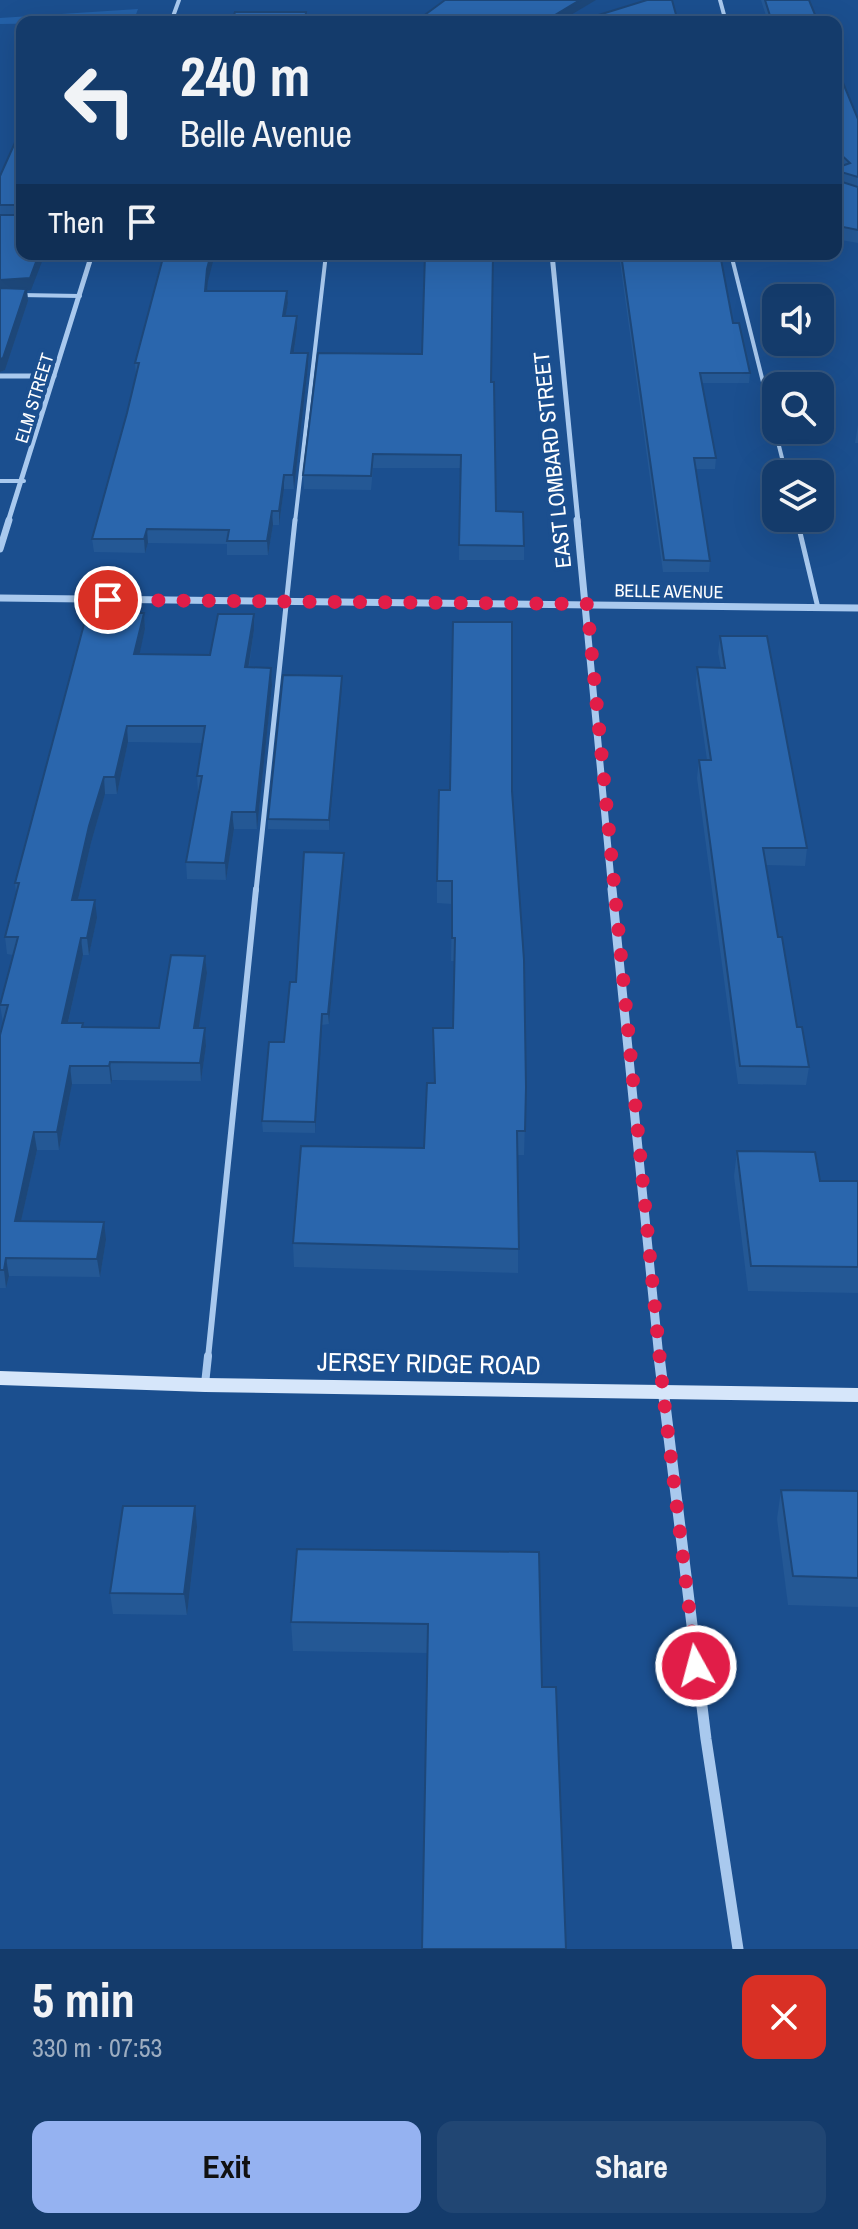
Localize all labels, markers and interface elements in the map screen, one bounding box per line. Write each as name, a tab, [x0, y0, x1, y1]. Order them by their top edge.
text: 240 m	[180, 38, 310, 113]
icon: left	[48, 48, 152, 152]
text: Belle Avenue	[180, 110, 352, 158]
icon: arrive	[120, 200, 164, 244]
text: Then	[48, 202, 104, 242]
map controls	[762, 284, 834, 532]
button: sound	[762, 284, 834, 356]
street label: ELM STREET	[8, 350, 60, 446]
street label: EAST LOMBARD STREET	[526, 350, 578, 570]
button: search	[762, 372, 834, 444]
button: layers	[762, 460, 834, 532]
pin	[74, 566, 142, 634]
icon: arrive	[86, 578, 130, 622]
street label: BELLE AVENUE	[614, 578, 724, 604]
street label: JERSEY RIDGE ROAD	[317, 1344, 541, 1382]
position arrow	[654, 1624, 738, 1708]
text: 5 min	[32, 1967, 135, 2032]
button: close	[742, 1975, 826, 2059]
text: 330 m · 07:53	[32, 2030, 162, 2065]
button: Exit	[32, 2121, 421, 2213]
button: Share	[437, 2121, 826, 2213]

